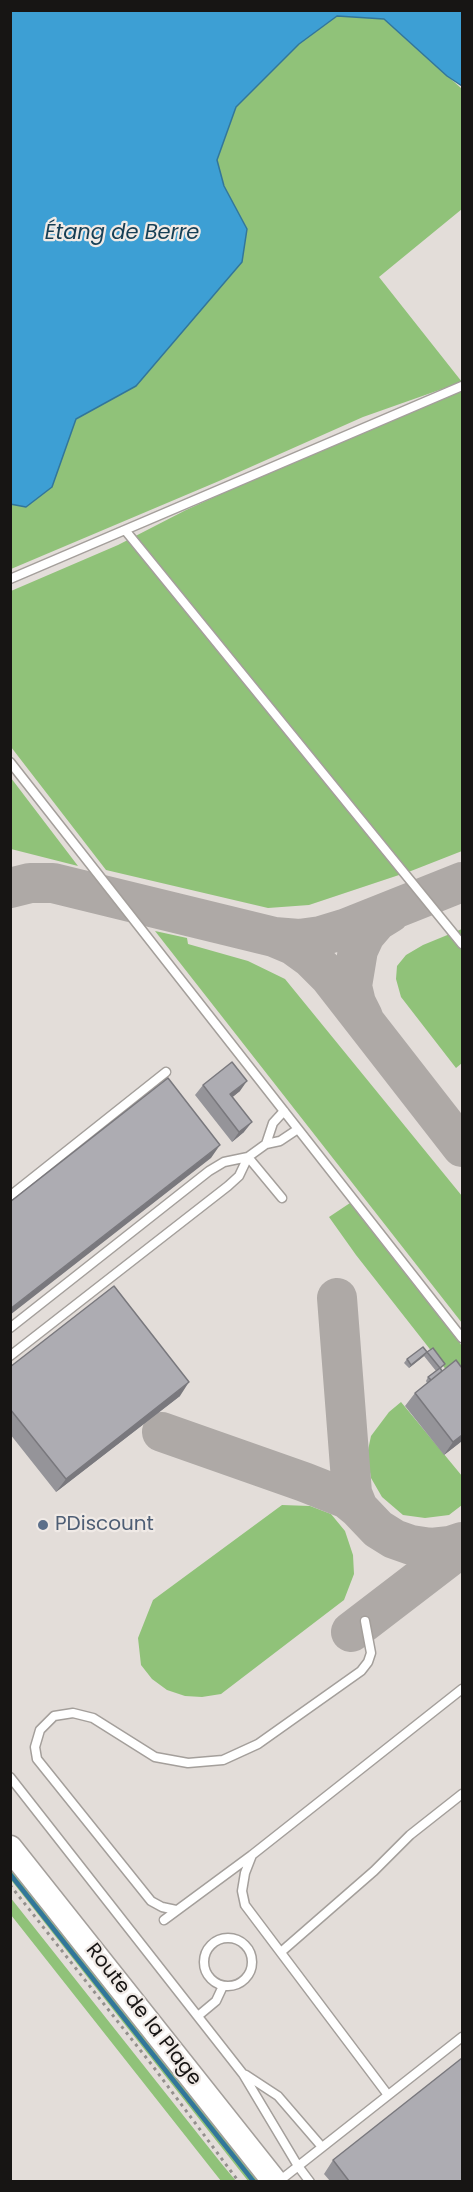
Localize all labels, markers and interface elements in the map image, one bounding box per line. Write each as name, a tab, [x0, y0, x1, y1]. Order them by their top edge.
water label: Étang de Berre	[45, 221, 199, 247]
place label: PDiscount	[55, 1513, 154, 1537]
marker: PDiscount	[36, 1518, 50, 1532]
street label: Route de la Plage	[80, 1939, 206, 2091]

